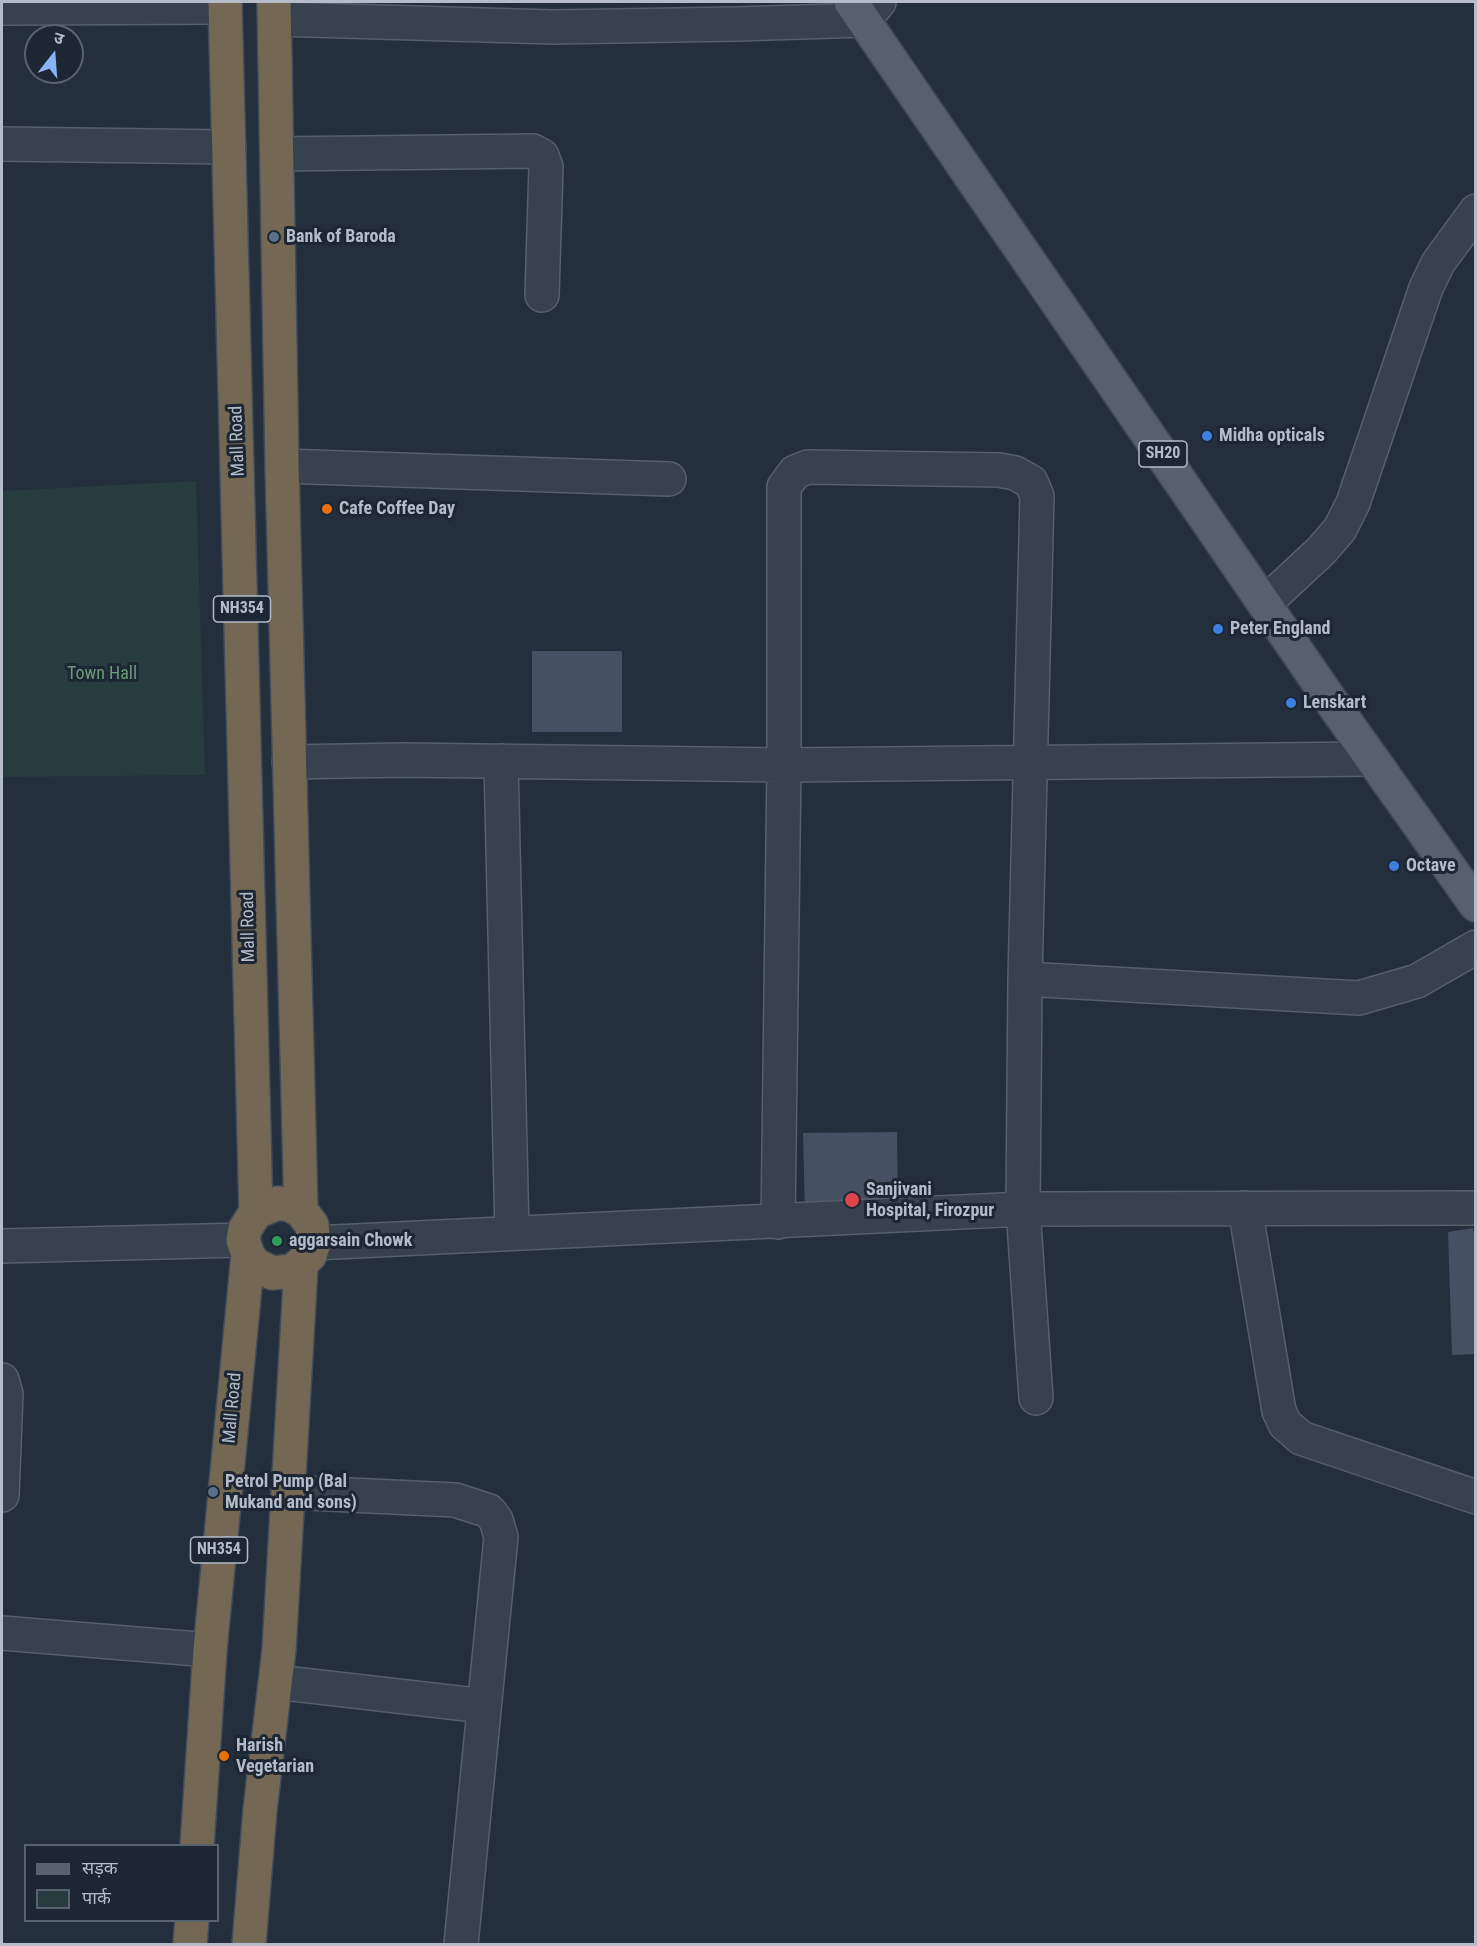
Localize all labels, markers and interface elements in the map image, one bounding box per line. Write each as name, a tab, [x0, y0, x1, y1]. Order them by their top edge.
north arrow	[24, 24, 84, 84]
text: उ	[52, 28, 66, 49]
place label: Bank of Baroda	[286, 226, 396, 248]
marker: Bank of Baroda	[267, 230, 281, 244]
street label: Mall Road	[226, 405, 250, 477]
place label: Midha opticals	[1219, 425, 1325, 447]
marker: Midha opticals	[1200, 429, 1214, 443]
road number: SH20	[1139, 441, 1187, 467]
place label: Cafe Coffee Day	[339, 498, 455, 520]
marker: Cafe Coffee Day	[320, 502, 334, 516]
road number: NH354	[214, 596, 270, 622]
place label: Peter England	[1230, 618, 1331, 640]
marker: Peter England	[1211, 622, 1225, 636]
park label: Town Hall	[67, 663, 137, 685]
place label: Lenskart	[1303, 692, 1366, 714]
marker: Lenskart	[1284, 696, 1298, 710]
place label: Octave	[1406, 855, 1456, 877]
marker: Octave	[1387, 859, 1401, 873]
street label: Mall Road	[238, 891, 260, 963]
place label: Sanjivani Hospital, Firozpur	[866, 1179, 994, 1222]
marker: Sanjivani Hospital, Firozpur	[843, 1191, 861, 1209]
place label: aggarsain Chowk	[289, 1230, 412, 1252]
marker: aggarsain Chowk	[270, 1234, 284, 1248]
street label: Mall Road	[219, 1372, 247, 1444]
place label: Petrol Pump (Bal Mukand and sons)	[225, 1471, 357, 1514]
marker: Petrol Pump (Bal Mukand and sons)	[206, 1485, 220, 1499]
road number: NH354	[190, 1537, 248, 1563]
place label: Harish Vegetarian	[236, 1735, 314, 1778]
marker: Harish Vegetarian	[217, 1749, 231, 1763]
legend	[24, 1844, 219, 1922]
text: सड़क	[82, 1857, 118, 1878]
text: पार्क	[82, 1887, 111, 1908]

